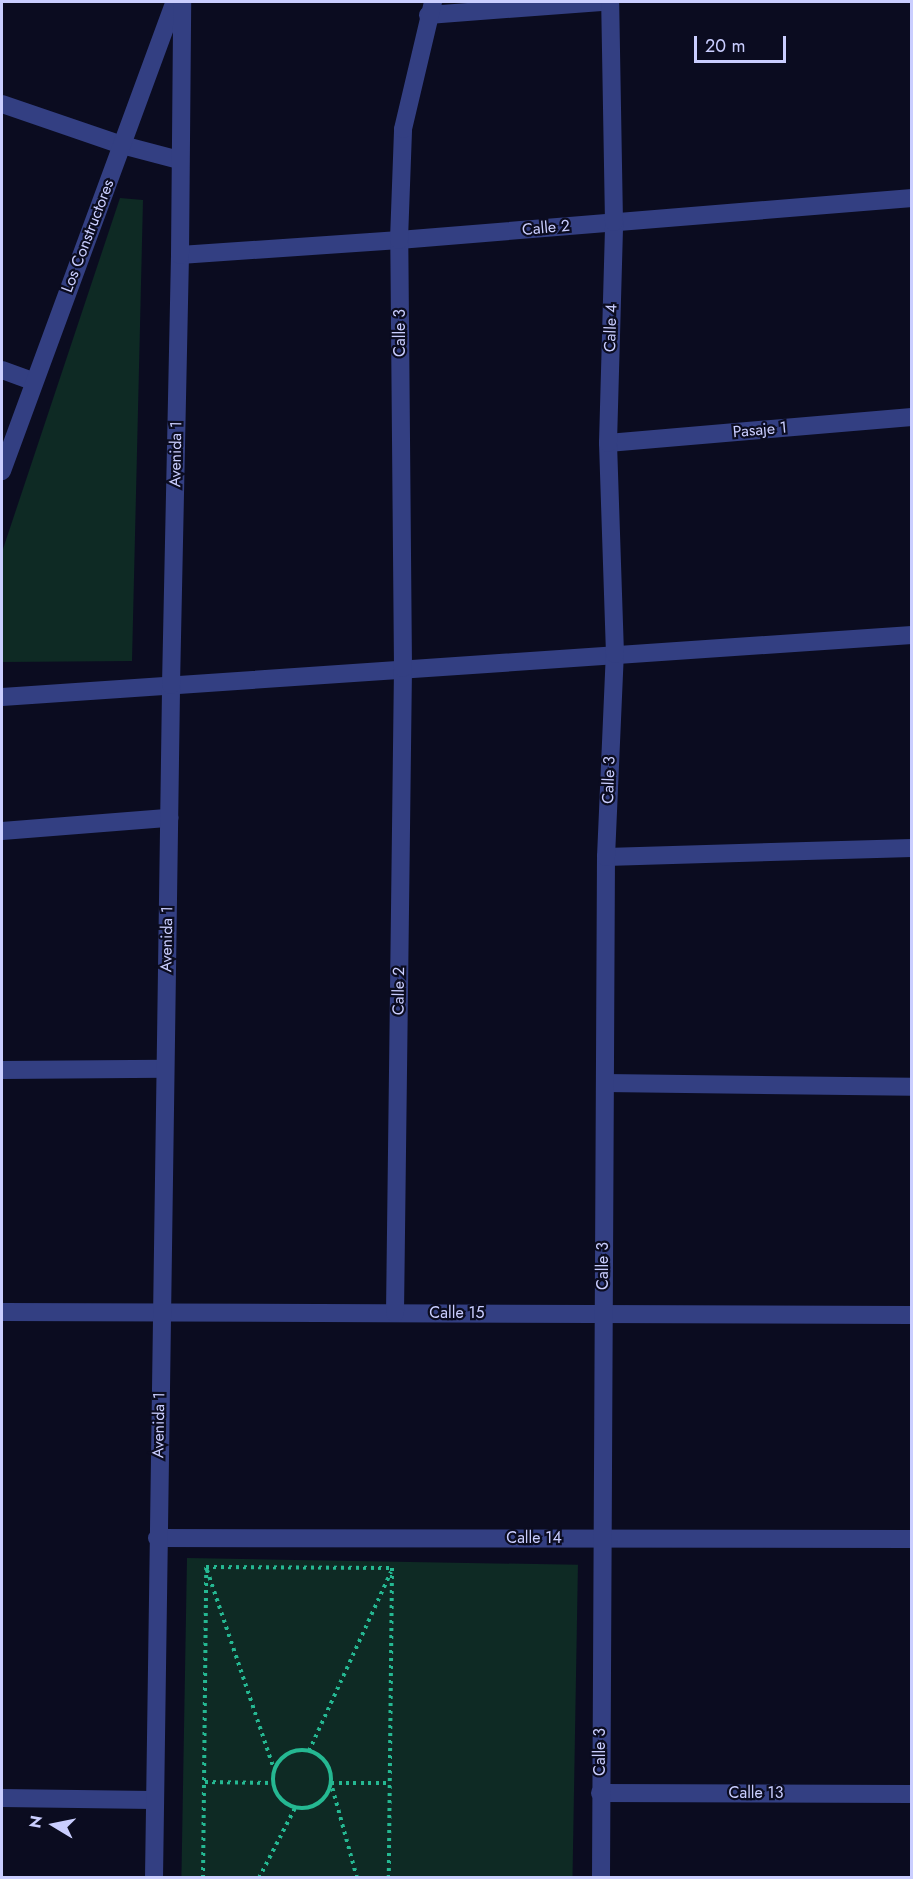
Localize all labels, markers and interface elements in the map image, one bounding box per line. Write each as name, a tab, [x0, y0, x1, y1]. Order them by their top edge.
scale bar	[697, 24, 788, 62]
text: 20 m	[705, 33, 745, 59]
street label: Los Constructores	[58, 177, 118, 295]
street label: Calle 2	[521, 216, 571, 240]
street label: Calle 4	[601, 303, 621, 353]
street label: Calle 3	[390, 309, 410, 357]
street label: Pasaje 1	[732, 418, 788, 442]
street label: Avenida 1	[166, 421, 186, 487]
street label: Calle 3	[599, 756, 619, 804]
street label: Avenida 1	[157, 906, 177, 972]
street label: Calle 2	[389, 967, 409, 1015]
street label: Calle 3	[593, 1242, 613, 1290]
street label: Calle 15	[429, 1303, 485, 1323]
street label: Avenida 1	[149, 1392, 169, 1458]
street label: Calle 14	[506, 1528, 562, 1548]
street label: Calle 3	[590, 1728, 610, 1776]
street label: Calle 13	[729, 1783, 783, 1803]
north arrow	[24, 1795, 84, 1855]
text: N	[23, 1814, 48, 1830]

